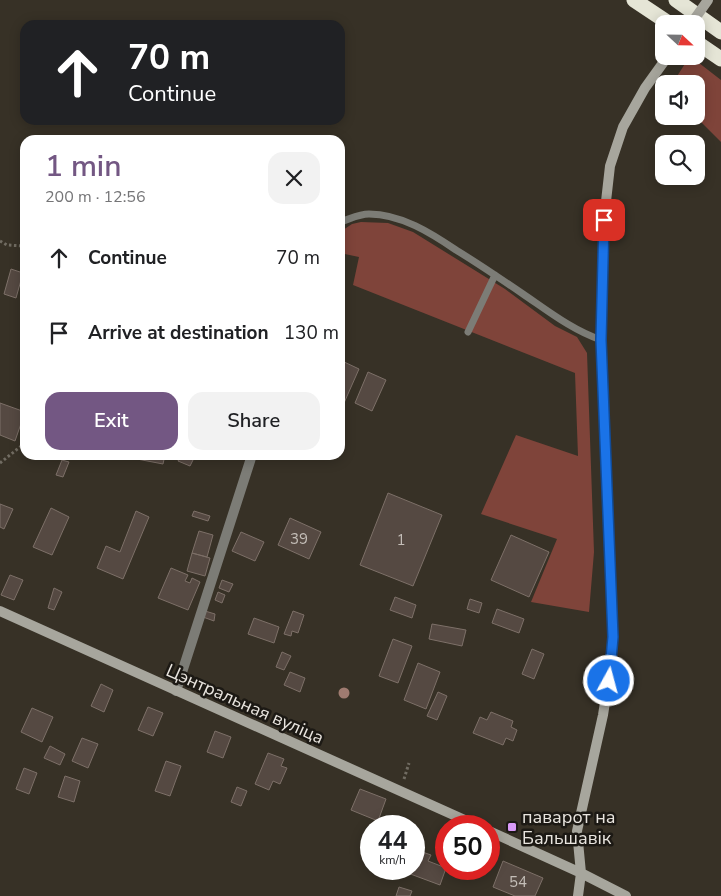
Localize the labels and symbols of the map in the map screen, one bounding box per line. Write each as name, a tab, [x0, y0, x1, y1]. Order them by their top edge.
north arrow	[655, 15, 705, 65]
pin	[583, 199, 625, 241]
house number: 39	[290, 529, 308, 549]
house number: 1	[396, 530, 406, 550]
position arrow	[582, 654, 634, 706]
street label: Цэнтральная вуліца	[162, 658, 328, 750]
place label: паварот на Бальшавік	[522, 805, 616, 850]
speed limit sign: 50	[435, 815, 500, 880]
marker: паварот на Бальшавік	[506, 821, 518, 833]
house number: 54	[509, 872, 527, 892]

